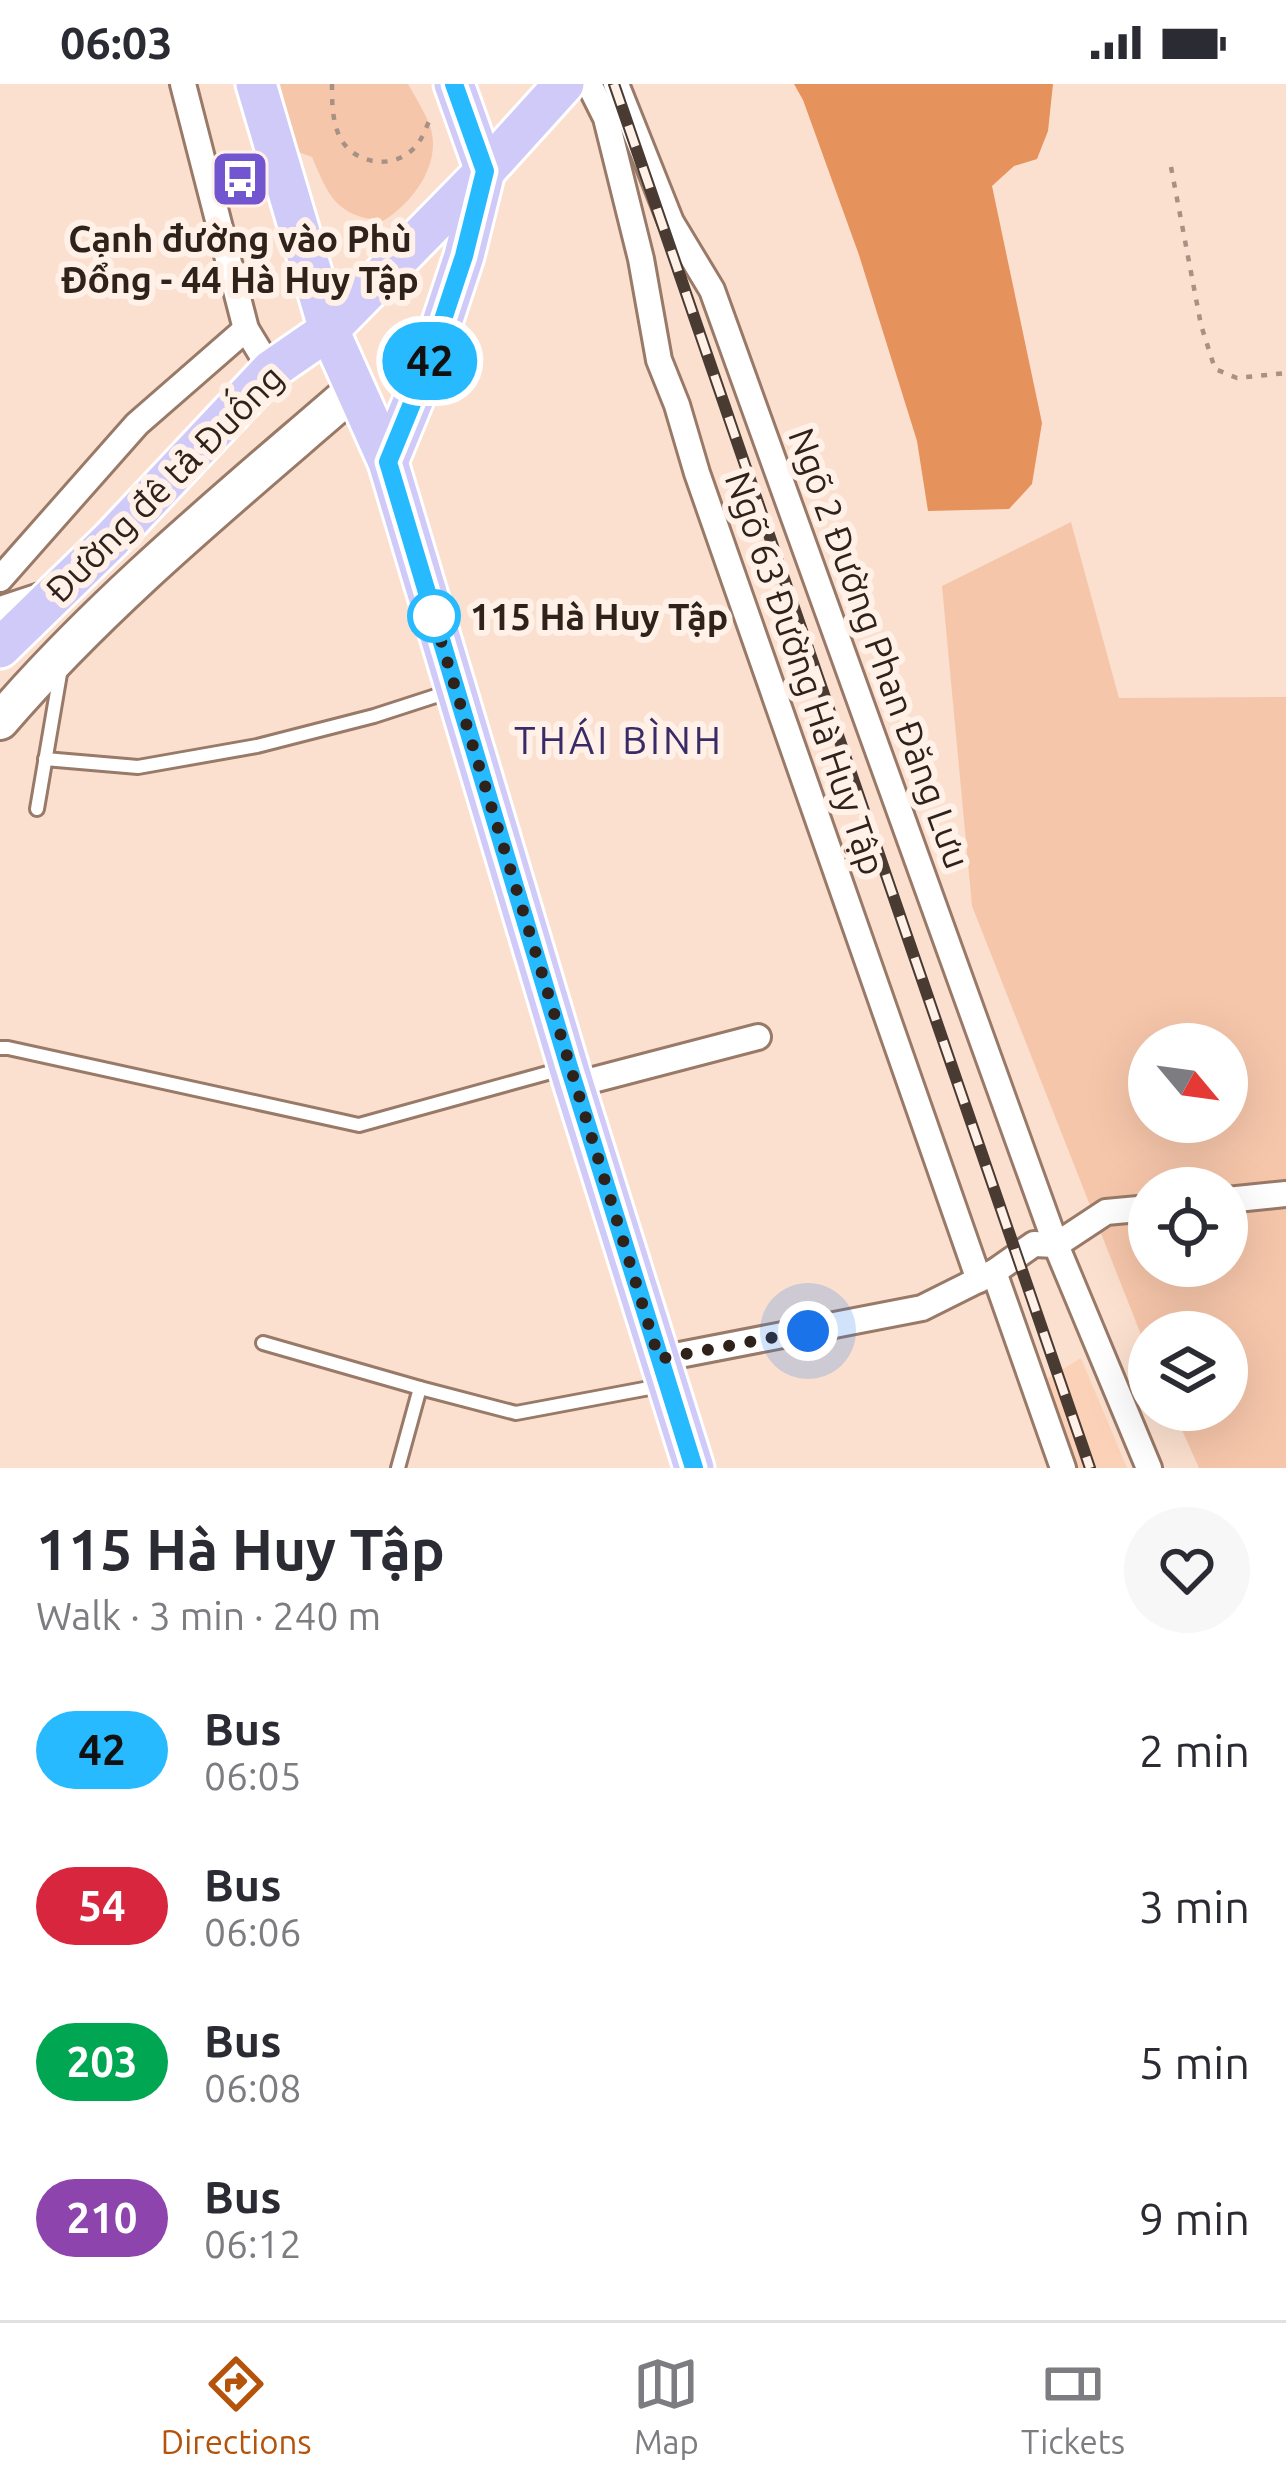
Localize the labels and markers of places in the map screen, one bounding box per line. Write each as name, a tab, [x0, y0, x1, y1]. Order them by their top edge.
bus stop icon: Cạnh đường vào Phù Đổng - 44 Hà Huy Tập	[209, 148, 271, 210]
place label: Cạnh đường vào Phù Đổng - 44 Hà Huy Tập	[61, 218, 419, 300]
marker: 115 Hà Huy Tập	[409, 591, 459, 641]
place label: 115 Hà Huy Tập	[470, 596, 728, 637]

